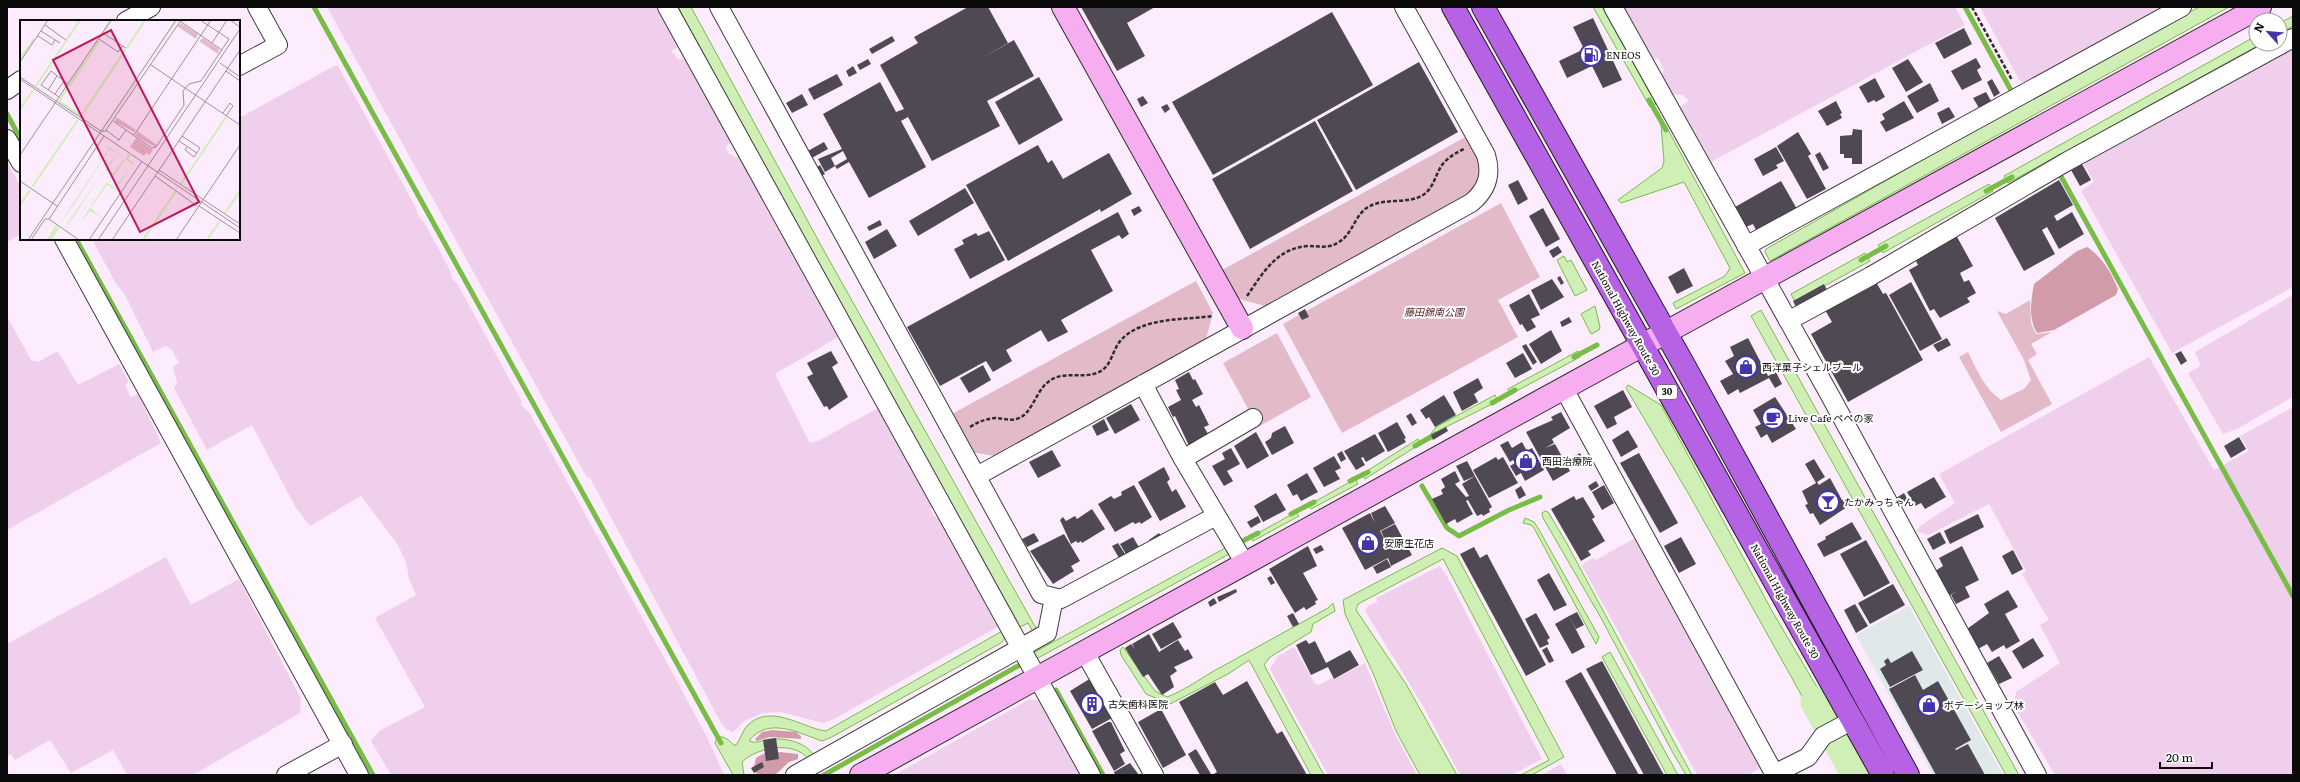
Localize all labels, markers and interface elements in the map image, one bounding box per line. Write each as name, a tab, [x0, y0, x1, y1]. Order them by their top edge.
north arrow	[2248, 12, 2288, 52]
text: N	[2249, 19, 2267, 35]
inset map	[20, 20, 240, 240]
fuel station icon: ENEOS	[1578, 42, 1604, 68]
place label: ENEOS	[1606, 47, 1641, 62]
street label: National Highway Route 30	[1589, 258, 1664, 378]
park label: 藤田錦南公園	[1404, 304, 1466, 319]
shop icon: 西洋菓子シェルブール	[1733, 354, 1759, 380]
place label: 西洋菓子シェルブール	[1762, 359, 1862, 374]
road number: 30	[1657, 385, 1677, 399]
cafe icon: Live Cafe ペペの家	[1760, 405, 1786, 431]
place label: Live Cafe ペペの家	[1788, 410, 1874, 425]
shop icon: 西田治療院	[1513, 448, 1539, 474]
place label: 西田治療院	[1542, 453, 1592, 468]
bar icon: たかみっちゃん	[1815, 489, 1841, 515]
place label: たかみっちゃん	[1844, 494, 1914, 509]
shop icon: 安原生花店	[1355, 530, 1381, 556]
place label: 安原生花店	[1384, 535, 1434, 550]
street label: National Highway Route 30	[1748, 541, 1823, 661]
building icon: 古矢歯科医院	[1079, 691, 1105, 717]
shop icon: ボデーショップ林	[1916, 692, 1942, 718]
place label: 古矢歯科医院	[1108, 696, 1168, 711]
place label: ボデーショップ林	[1944, 697, 2024, 712]
scale bar	[2160, 744, 2212, 770]
text: 20 m	[2166, 748, 2193, 766]

